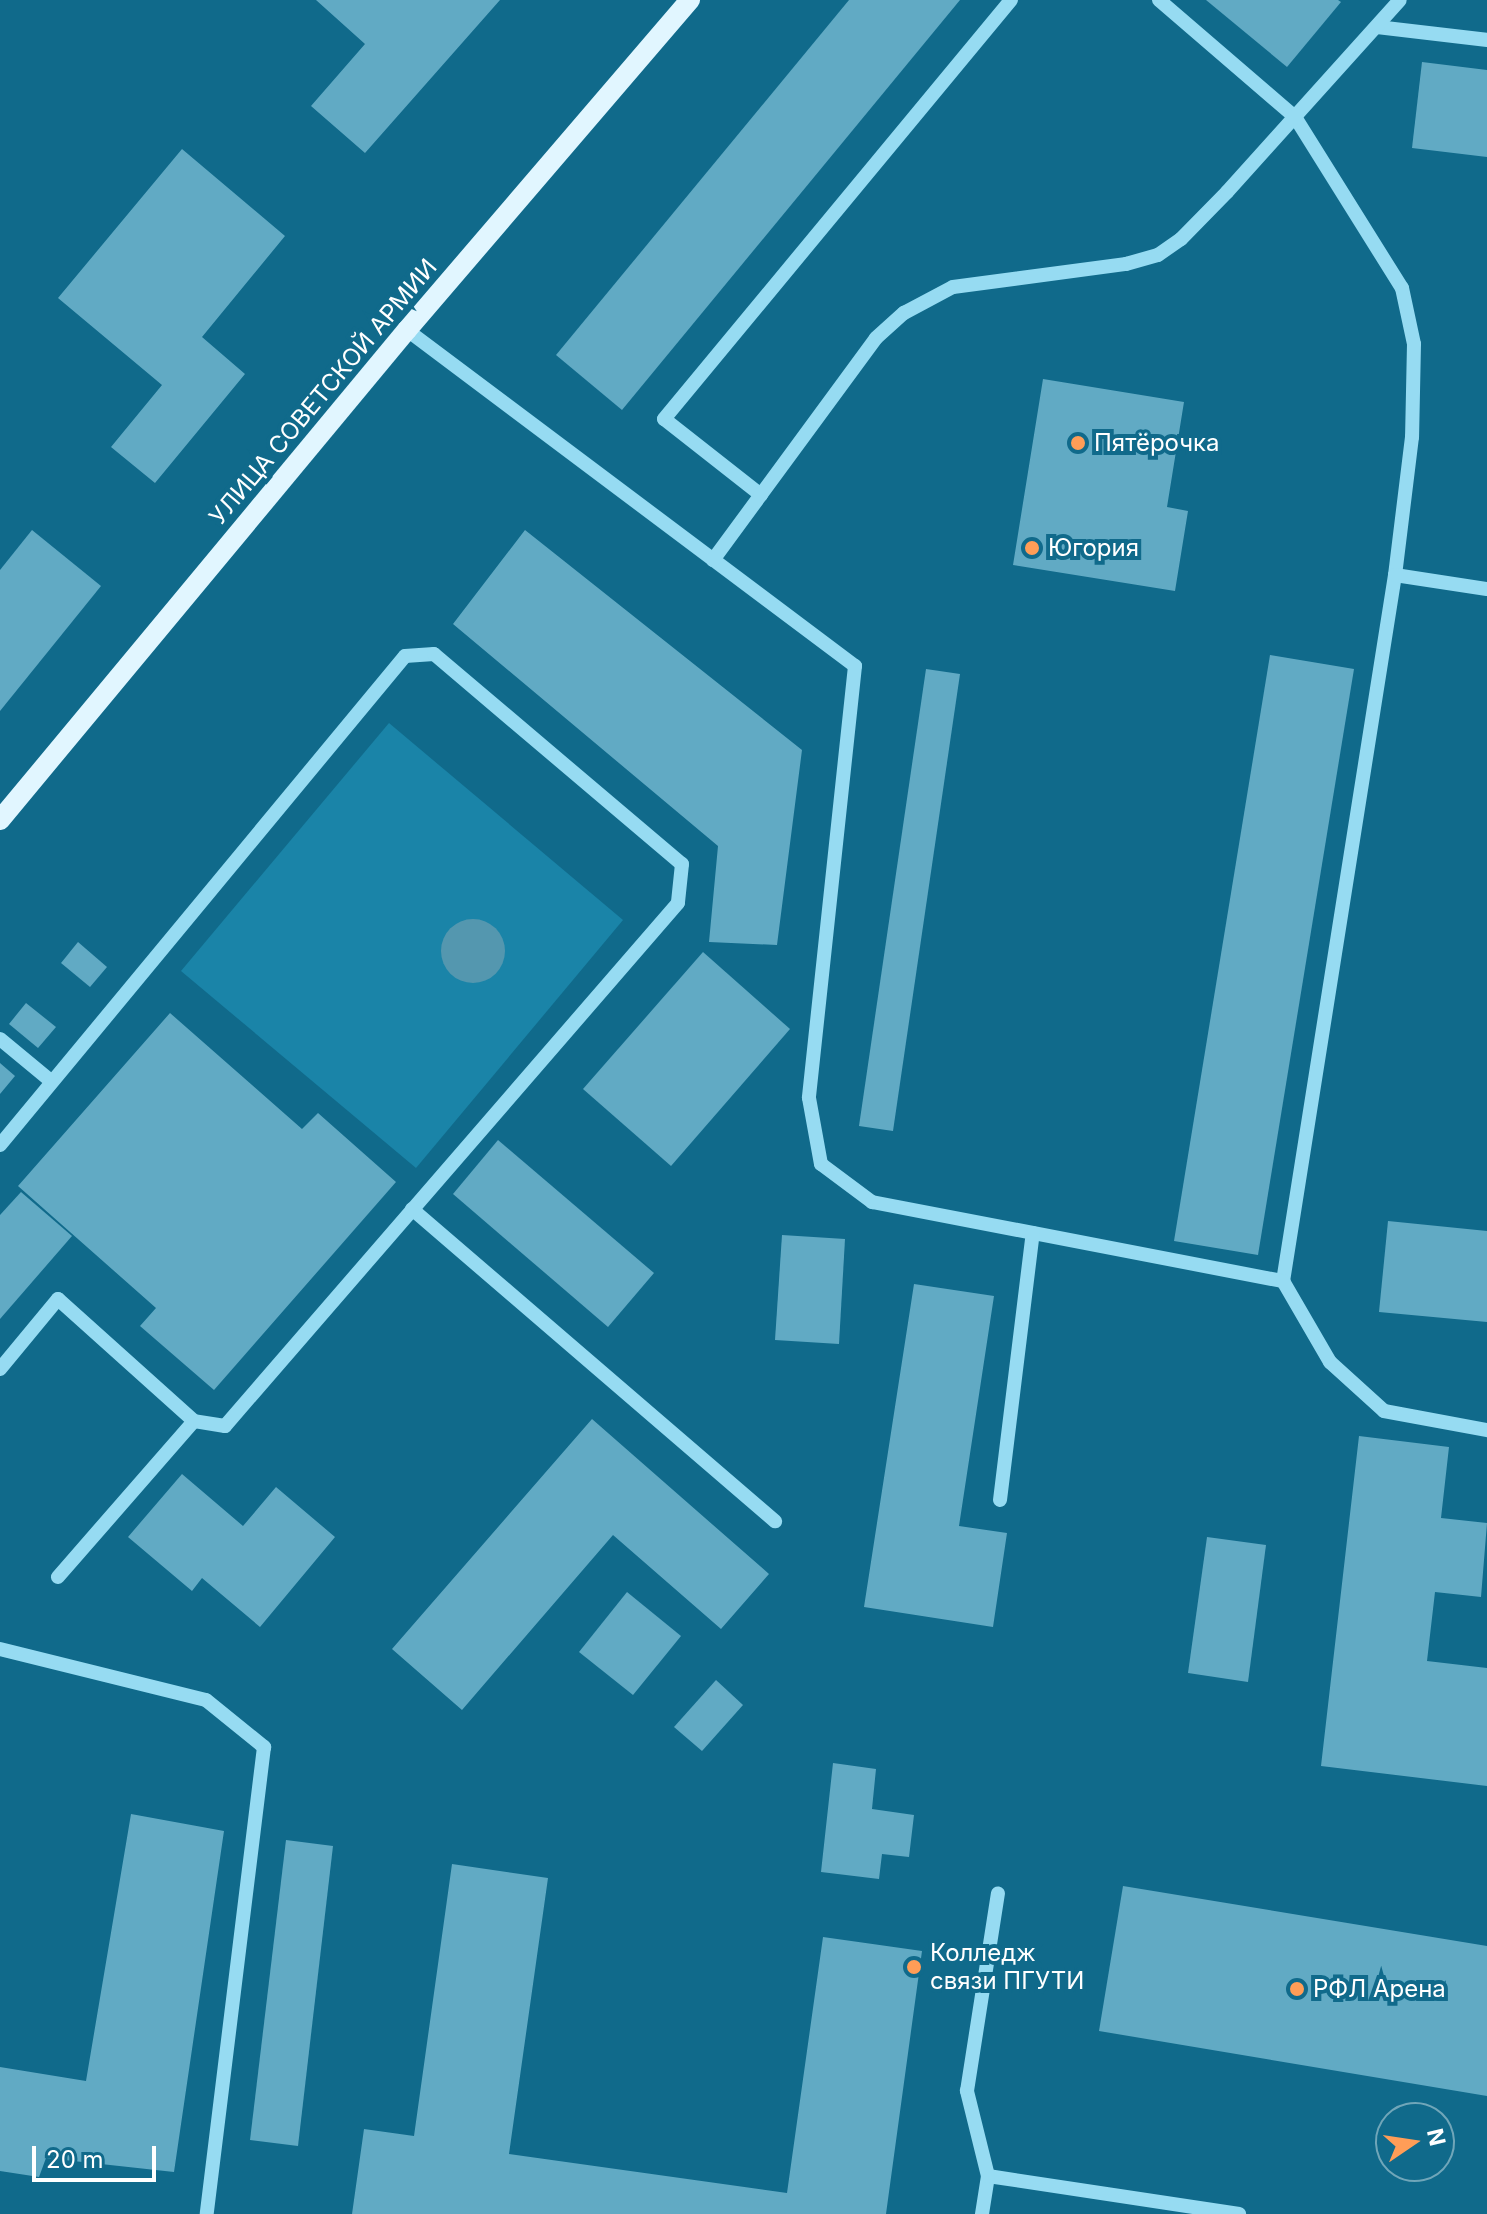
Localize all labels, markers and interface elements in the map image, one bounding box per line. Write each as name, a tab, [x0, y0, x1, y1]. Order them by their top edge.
street label: УЛИЦА СОВЕТСКОЙ АРМИИ	[203, 253, 443, 531]
place label: Пятёрочка	[1094, 429, 1220, 457]
marker: Пятёрочка	[1069, 434, 1087, 452]
place label: Югория	[1048, 534, 1139, 562]
marker: Югория	[1023, 539, 1041, 557]
place label: Колледж связи ПГУТИ	[930, 1939, 1084, 1995]
marker: Колледж связи ПГУТИ	[905, 1958, 923, 1976]
place label: РФЛ Арена	[1313, 1975, 1446, 2003]
marker: РФЛ Арена	[1288, 1980, 1306, 1998]
north arrow	[1375, 2102, 1455, 2182]
text: N	[1422, 2126, 1451, 2148]
scale bar	[36, 2130, 160, 2180]
text: 20 m	[46, 2145, 104, 2174]

